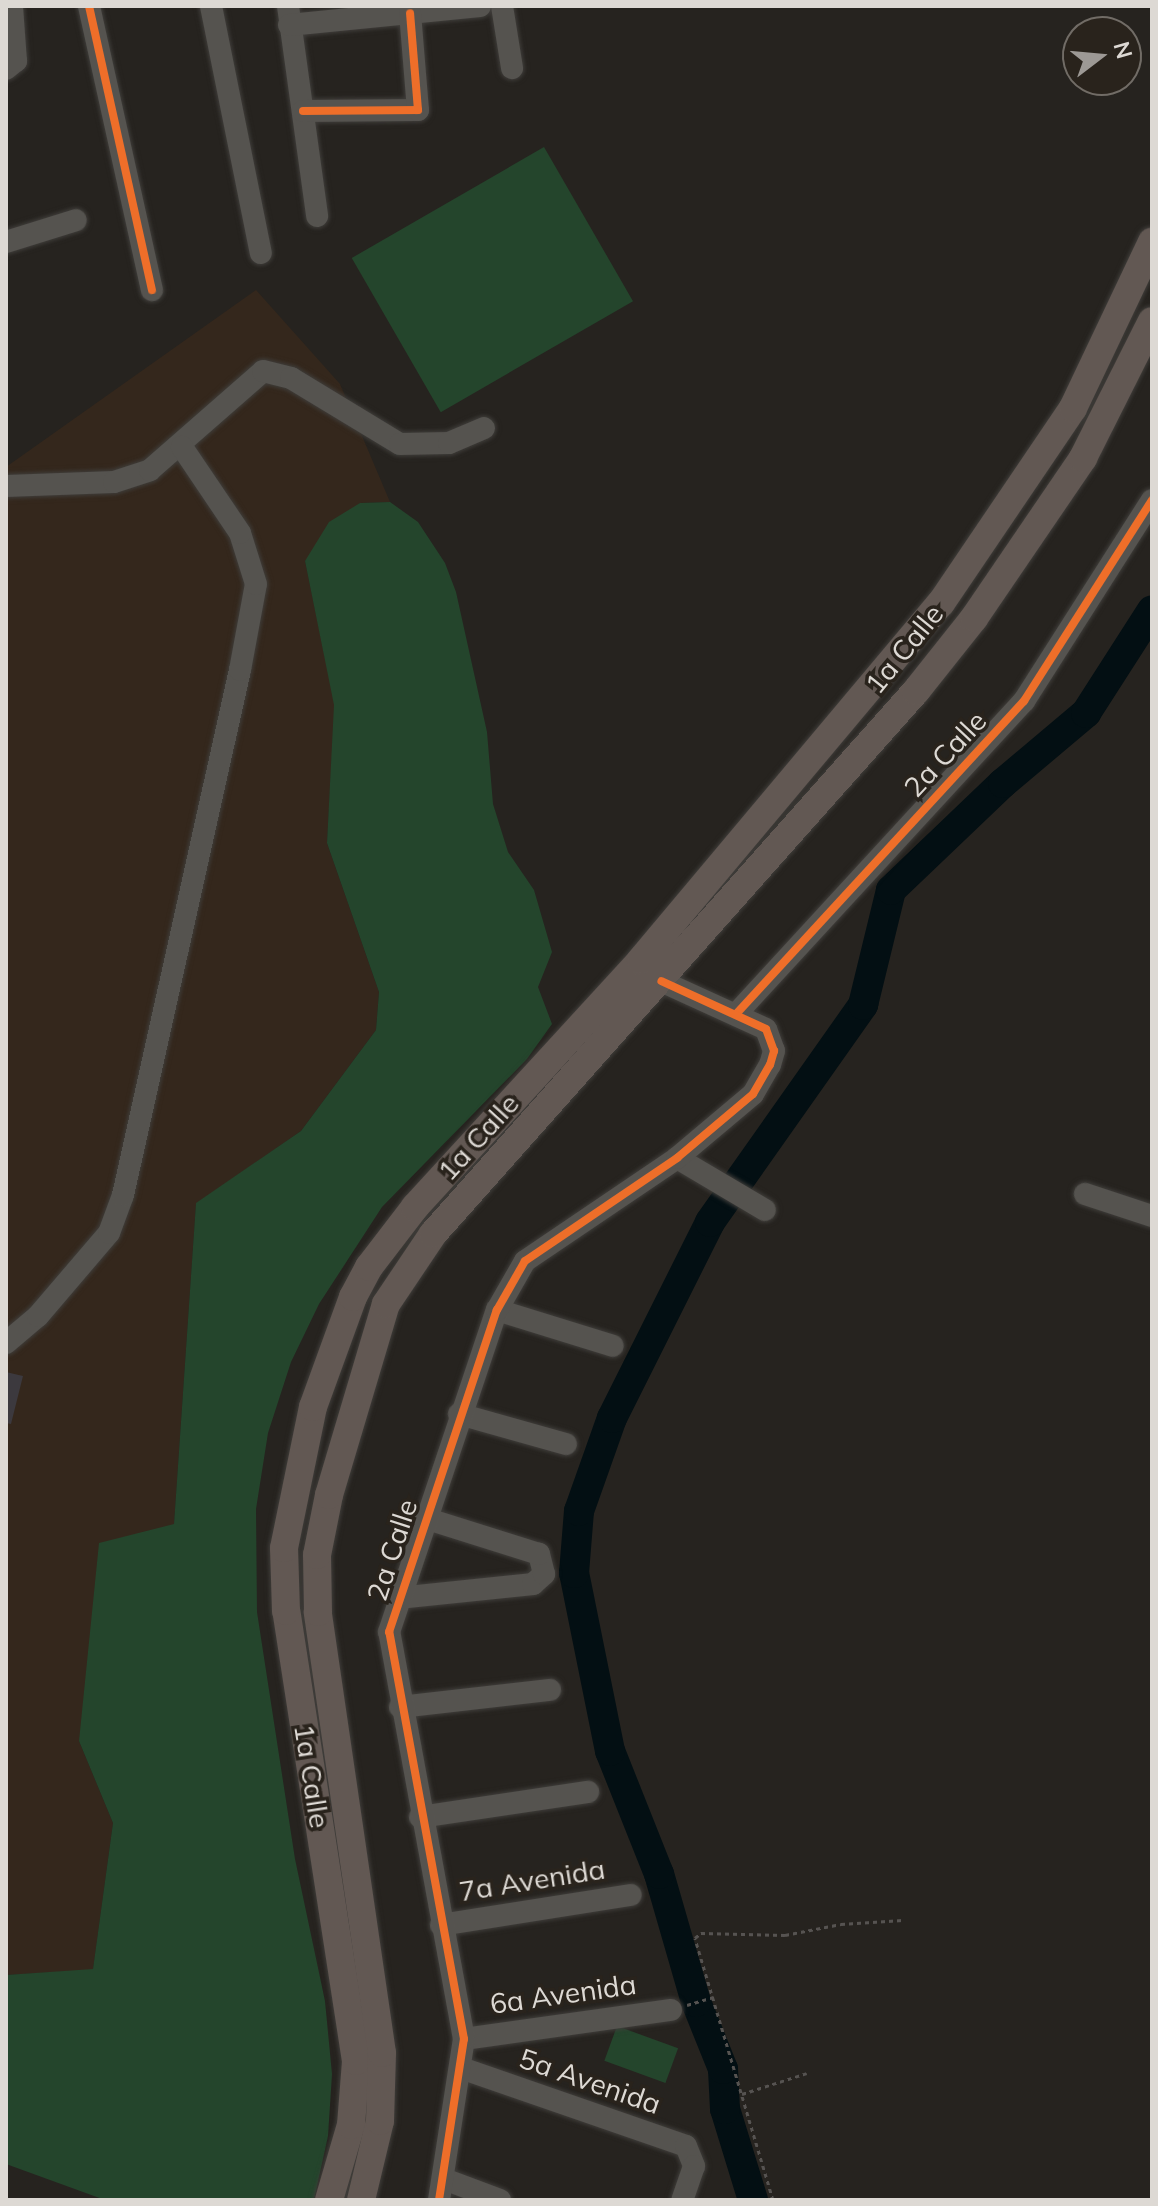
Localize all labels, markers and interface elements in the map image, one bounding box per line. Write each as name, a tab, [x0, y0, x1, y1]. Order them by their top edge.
north arrow	[1062, 16, 1142, 96]
text: N	[1107, 38, 1139, 62]
street label: 1a Calle	[858, 598, 950, 700]
street label: 2a Calle	[897, 704, 993, 804]
street label: 1a Calle	[430, 1087, 526, 1187]
street label: 2a Calle	[360, 1495, 424, 1605]
street label: 1a Calle	[287, 1722, 337, 1830]
street label: 7a Avenida	[457, 1852, 607, 1908]
street label: 6a Avenida	[488, 1967, 638, 2021]
street label: 5a Avenida	[515, 2041, 665, 2121]

